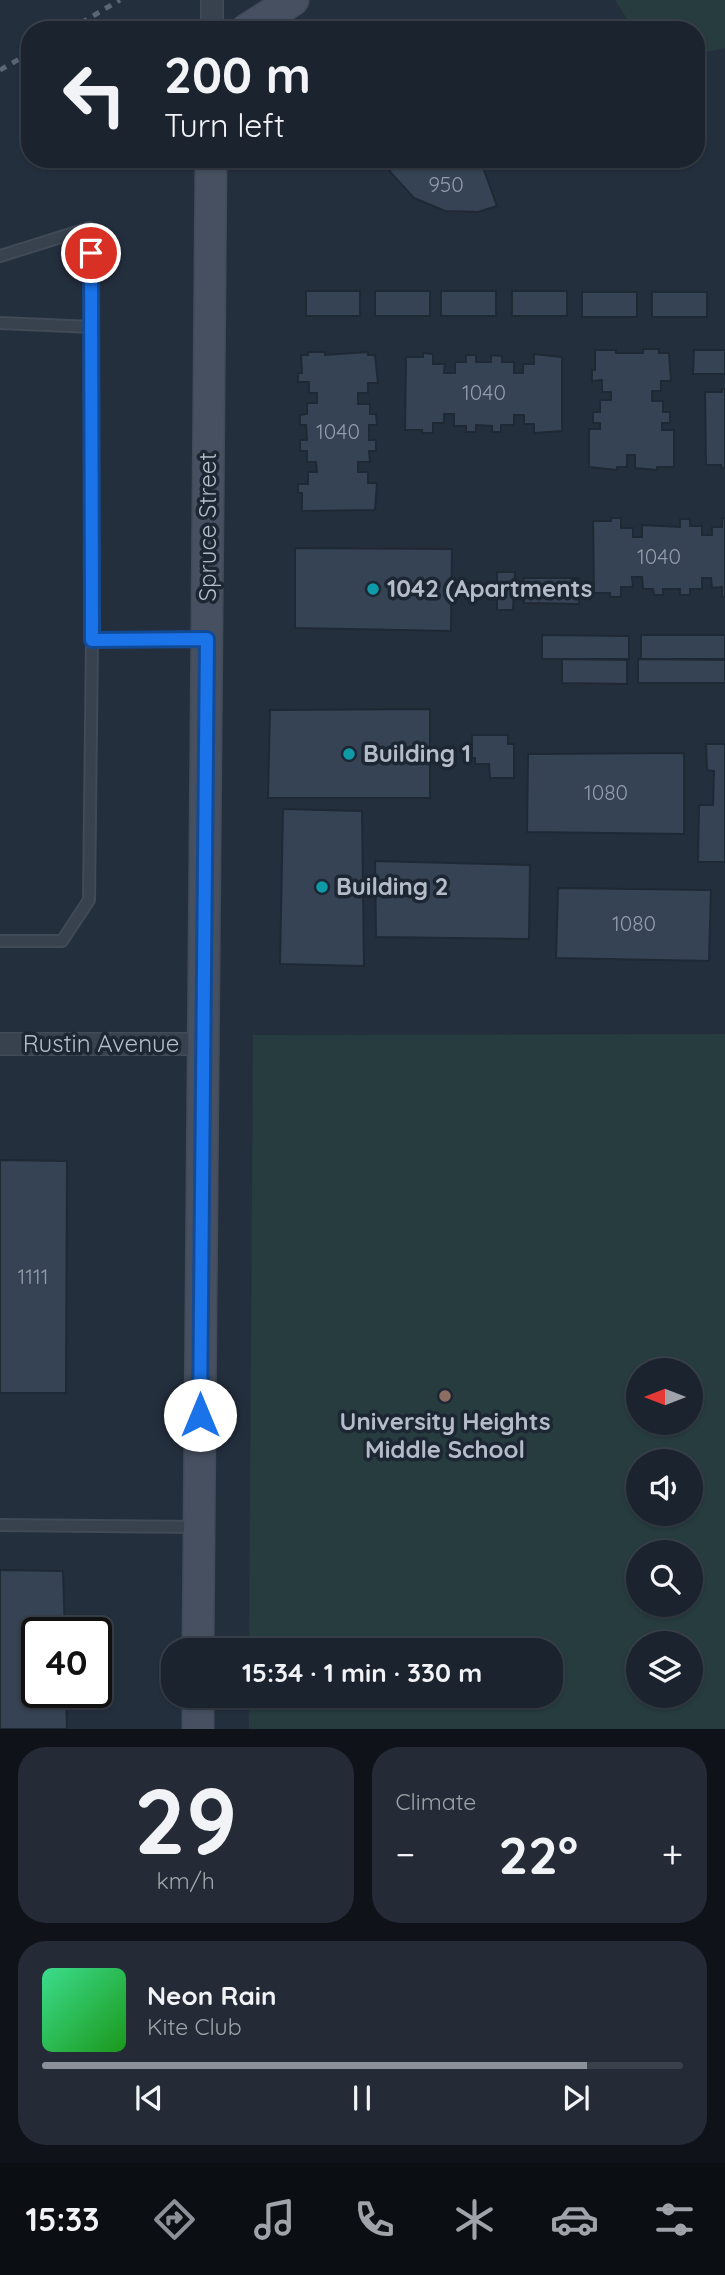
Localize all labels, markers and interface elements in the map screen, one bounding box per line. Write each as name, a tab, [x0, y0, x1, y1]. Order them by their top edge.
text: 200 m	[164, 44, 311, 105]
icon: left	[49, 49, 140, 140]
text: Turn left	[164, 105, 285, 145]
house number: 950	[428, 171, 464, 197]
pin	[61, 223, 121, 283]
icon: arrive	[72, 234, 110, 272]
house number: 1040	[462, 379, 506, 405]
house number: 1040	[316, 418, 360, 444]
street label: Spruce Street	[192, 452, 222, 602]
house number: 1040	[637, 543, 681, 569]
place label: 1042 (Apartments	[387, 573, 592, 603]
marker: 1042 (Apartments	[365, 581, 381, 597]
place label: Building 1	[363, 738, 471, 768]
marker: Building 1	[341, 746, 357, 762]
house number: 1080	[584, 779, 628, 805]
place label: Building 2	[336, 871, 448, 901]
marker: Building 2	[314, 879, 330, 895]
house number: 1080	[612, 910, 656, 936]
street label: Rustin Avenue	[23, 1028, 179, 1058]
house number: 1111	[17, 1263, 49, 1289]
north arrow	[626, 1358, 704, 1435]
map controls	[626, 1358, 703, 1708]
position arrow	[163, 1378, 237, 1452]
marker: University Heights Middle School	[437, 1388, 453, 1404]
place label: University Heights Middle School	[339, 1406, 551, 1464]
button: sound	[626, 1449, 703, 1526]
button: search	[626, 1540, 703, 1617]
speed limit sign: 40	[21, 1617, 112, 1708]
button: layers	[626, 1631, 703, 1708]
text: 15:34 · 1 min · 330 m	[242, 1656, 482, 1689]
text: 29	[134, 1763, 237, 1877]
text: Climate	[396, 1787, 476, 1816]
text: 22°	[499, 1822, 578, 1887]
text: −	[396, 1830, 415, 1878]
text: +	[662, 1830, 683, 1878]
text: km/h	[157, 1866, 215, 1895]
text: Neon Rain	[147, 1979, 276, 2012]
text: Kite Club	[147, 2012, 242, 2041]
icon: previous	[130, 2079, 168, 2117]
icon: pause	[343, 2079, 381, 2117]
icon: next	[557, 2079, 595, 2117]
icon: directions	[150, 2195, 199, 2244]
icon: music	[250, 2195, 299, 2244]
icon: phone	[350, 2195, 399, 2244]
icon: climate	[450, 2195, 499, 2244]
icon: car	[550, 2195, 599, 2244]
icon: filters	[650, 2195, 699, 2244]
text: 15:33	[26, 2199, 99, 2239]

